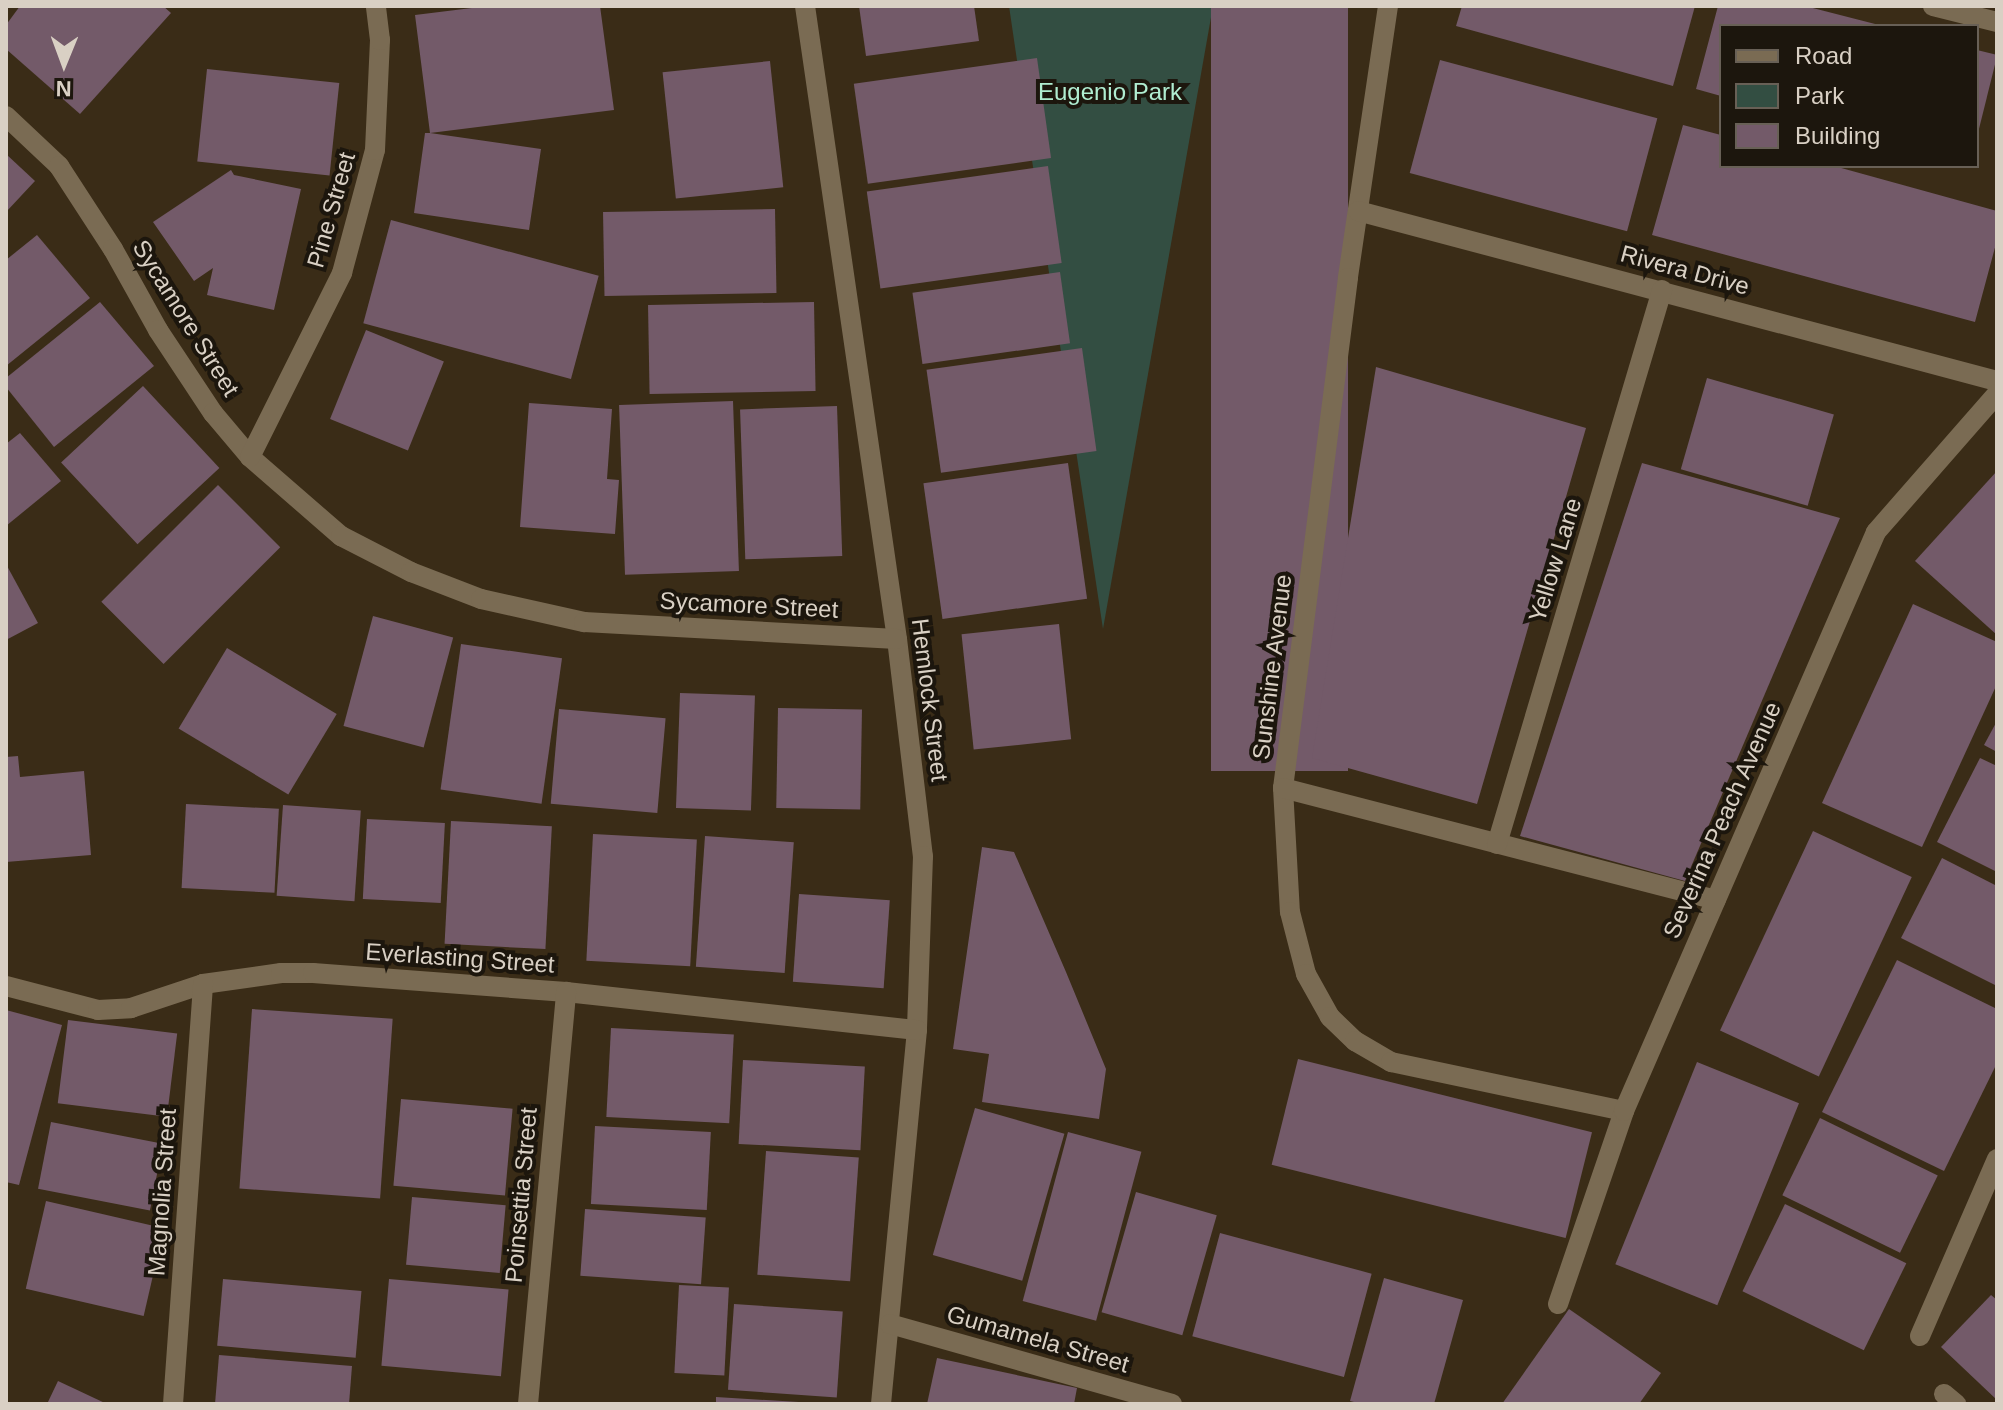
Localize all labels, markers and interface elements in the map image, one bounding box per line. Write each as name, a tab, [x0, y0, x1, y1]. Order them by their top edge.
north arrow	[24, 24, 104, 104]
legend	[1719, 24, 1979, 168]
text: Road	[1795, 42, 1852, 69]
text: N	[55, 76, 72, 101]
park label: Eugenio Park	[1038, 78, 1182, 106]
text: Park	[1795, 82, 1844, 109]
text: Building	[1795, 122, 1880, 149]
street label: Pine Street	[301, 149, 361, 271]
street label: Sycamore Street	[126, 235, 246, 401]
street label: Rivera Drive	[1618, 239, 1752, 301]
street label: Yellow Lane	[1522, 494, 1588, 626]
street label: Sunshine Avenue	[1246, 572, 1298, 762]
street label: Sycamore Street	[659, 586, 839, 624]
street label: Hemlock Street	[906, 617, 954, 783]
street label: Severina Peach Avenue	[1657, 697, 1787, 943]
street label: Everlasting Street	[365, 937, 555, 979]
street label: Poinsettia Street	[499, 1106, 543, 1284]
street label: Magnolia Street	[142, 1107, 182, 1277]
street label: Gumamela Street	[944, 1299, 1132, 1379]

